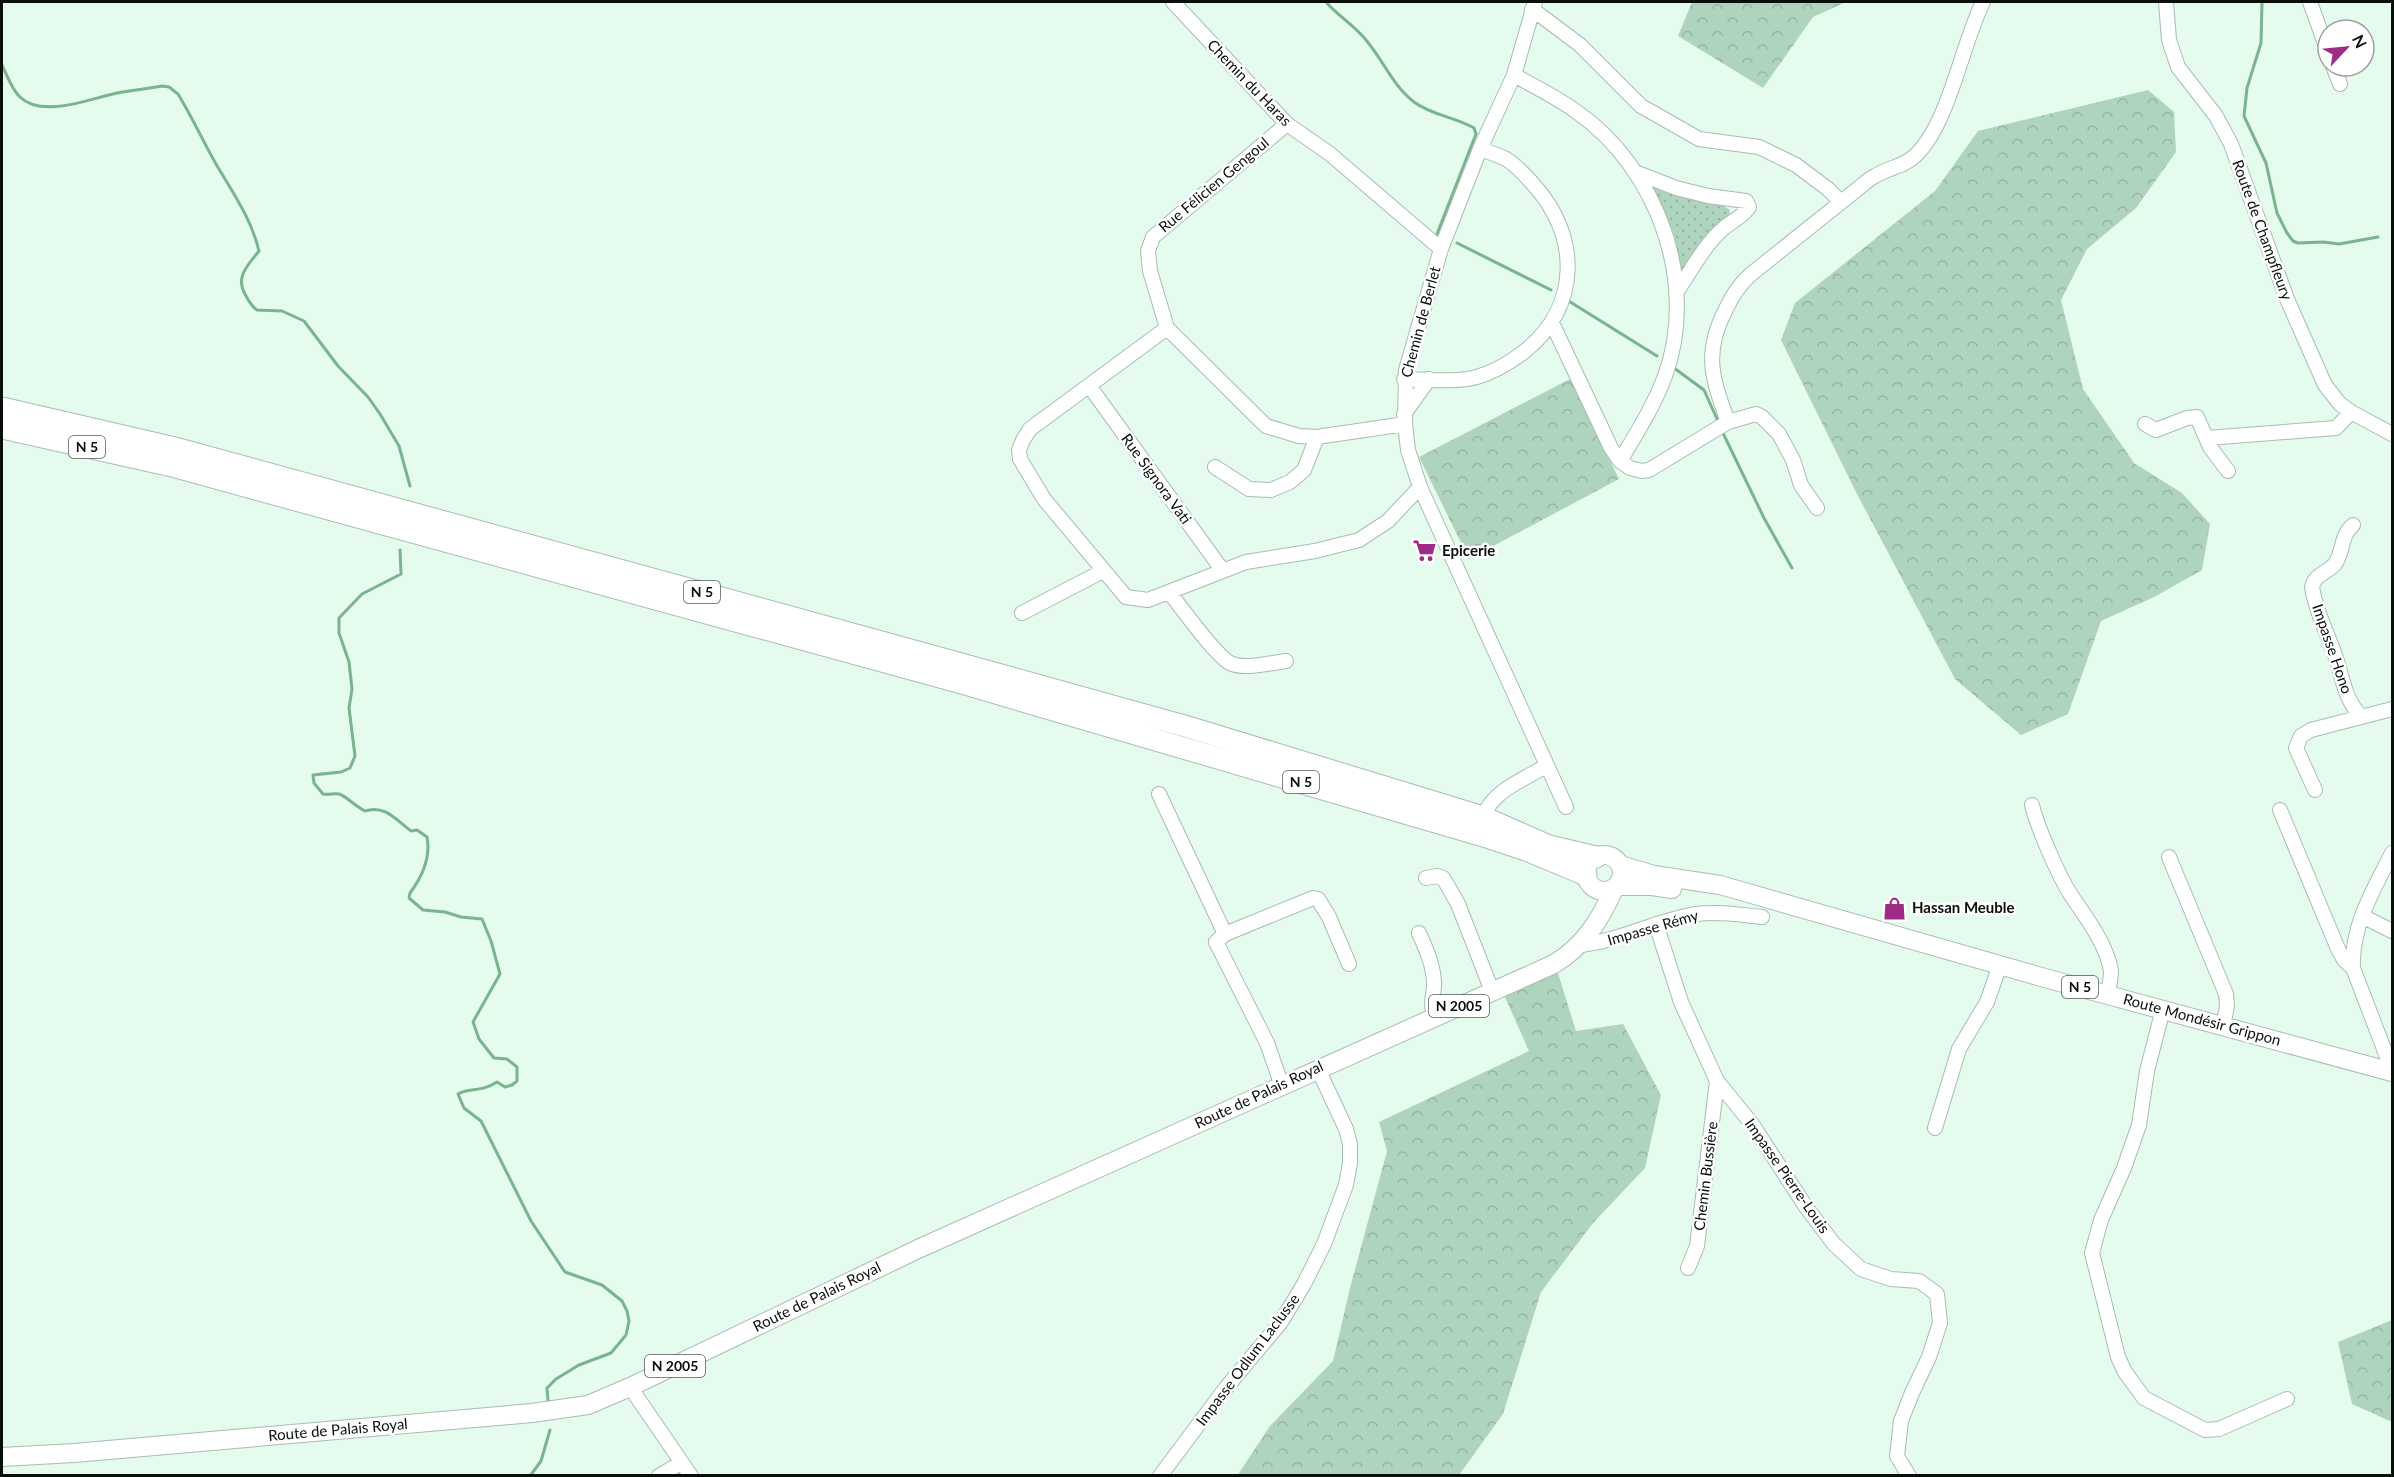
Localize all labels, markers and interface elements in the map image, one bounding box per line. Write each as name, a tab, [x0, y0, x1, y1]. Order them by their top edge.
north arrow	[2316, 18, 2376, 78]
text: N	[2349, 32, 2371, 51]
street label: Chemin du Haras	[1204, 35, 1295, 129]
street label: Rue Félicien Gengoul	[1155, 133, 1272, 236]
street label: Route de Champfleury	[2229, 157, 2297, 302]
street label: Chemin de Berlet	[1397, 264, 1444, 379]
street label: Rue Signora Vati	[1118, 430, 1196, 527]
road number: N 5	[69, 436, 105, 458]
supermarket icon: Epicerie	[1411, 538, 1437, 564]
place label: Epicerie	[1442, 541, 1495, 559]
road number: N 5	[684, 581, 720, 603]
street label: Impasse Hono	[2309, 601, 2357, 696]
road number: N 5	[1283, 771, 1319, 793]
shop icon: Hassan Meuble	[1881, 895, 1907, 921]
place label: Hassan Meuble	[1912, 898, 2015, 916]
street label: Impasse Rémy	[1605, 905, 1701, 949]
road number: N 5	[2062, 976, 2098, 998]
street label: Route Mondésir Grippon	[2121, 989, 2283, 1049]
road number: N 2005	[1429, 995, 1489, 1017]
street label: Route de Palais Royal	[1191, 1056, 1326, 1132]
street label: Impasse Pierre-Louis	[1742, 1115, 1834, 1236]
street label: Chemin Bussière	[1689, 1120, 1721, 1232]
street label: Route de Palais Royal	[750, 1257, 883, 1335]
street label: Impasse Odlum Laclusse	[1192, 1290, 1303, 1429]
road number: N 2005	[645, 1355, 705, 1377]
street label: Route de Palais Royal	[267, 1414, 408, 1444]

